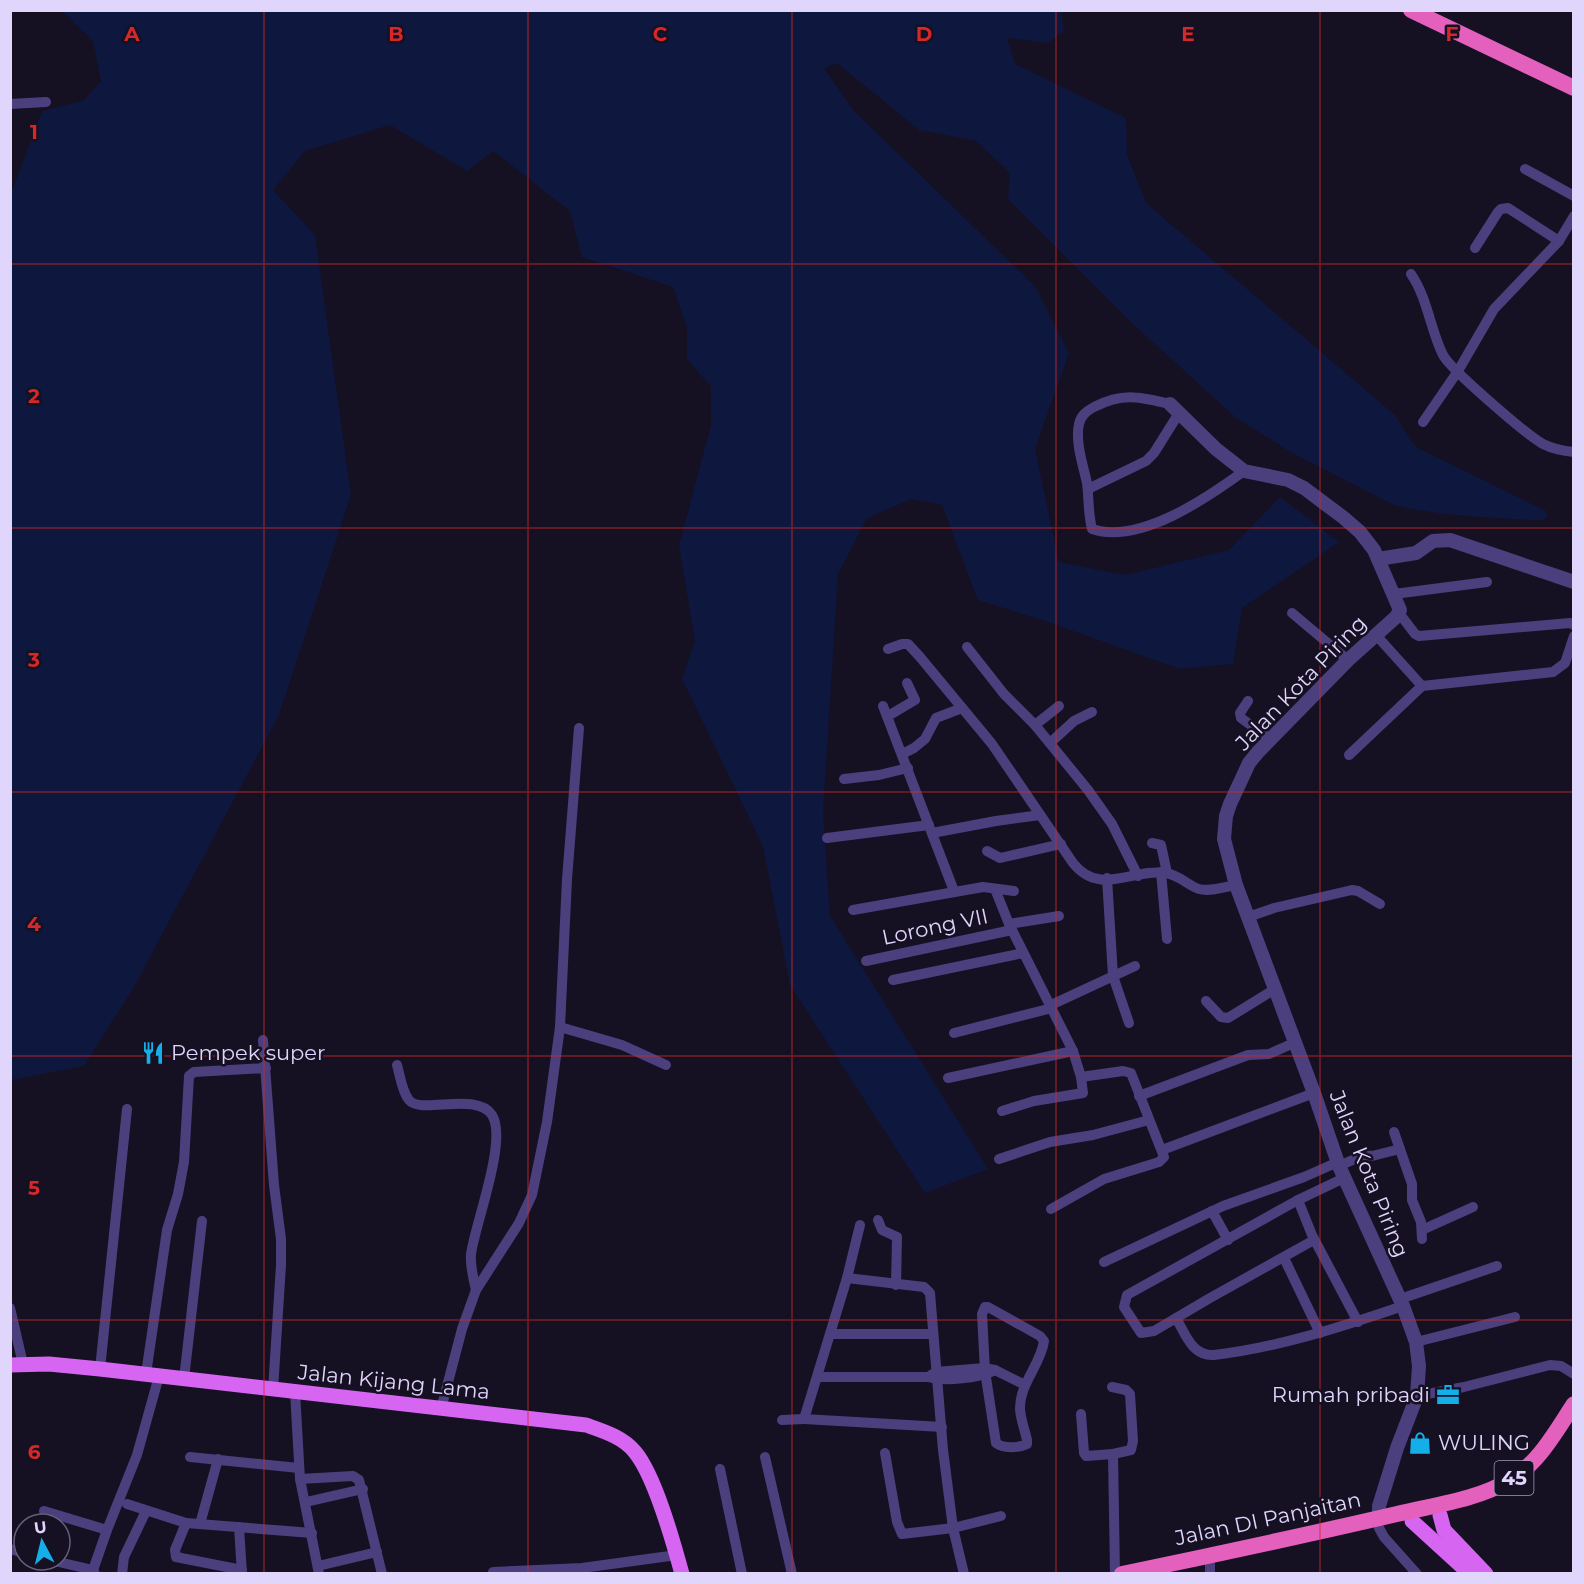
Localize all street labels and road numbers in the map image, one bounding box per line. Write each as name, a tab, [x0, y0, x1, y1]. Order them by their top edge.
street label: Jalan Kota Piring	[1229, 610, 1371, 756]
street label: Lorong VII	[880, 903, 990, 950]
street label: Jalan Kota Piring	[1324, 1086, 1414, 1261]
street label: Jalan Kijang Lama	[296, 1359, 491, 1404]
road number: 45	[1494, 1461, 1534, 1495]
street label: Jalan DI Panjaitan	[1172, 1487, 1363, 1551]

